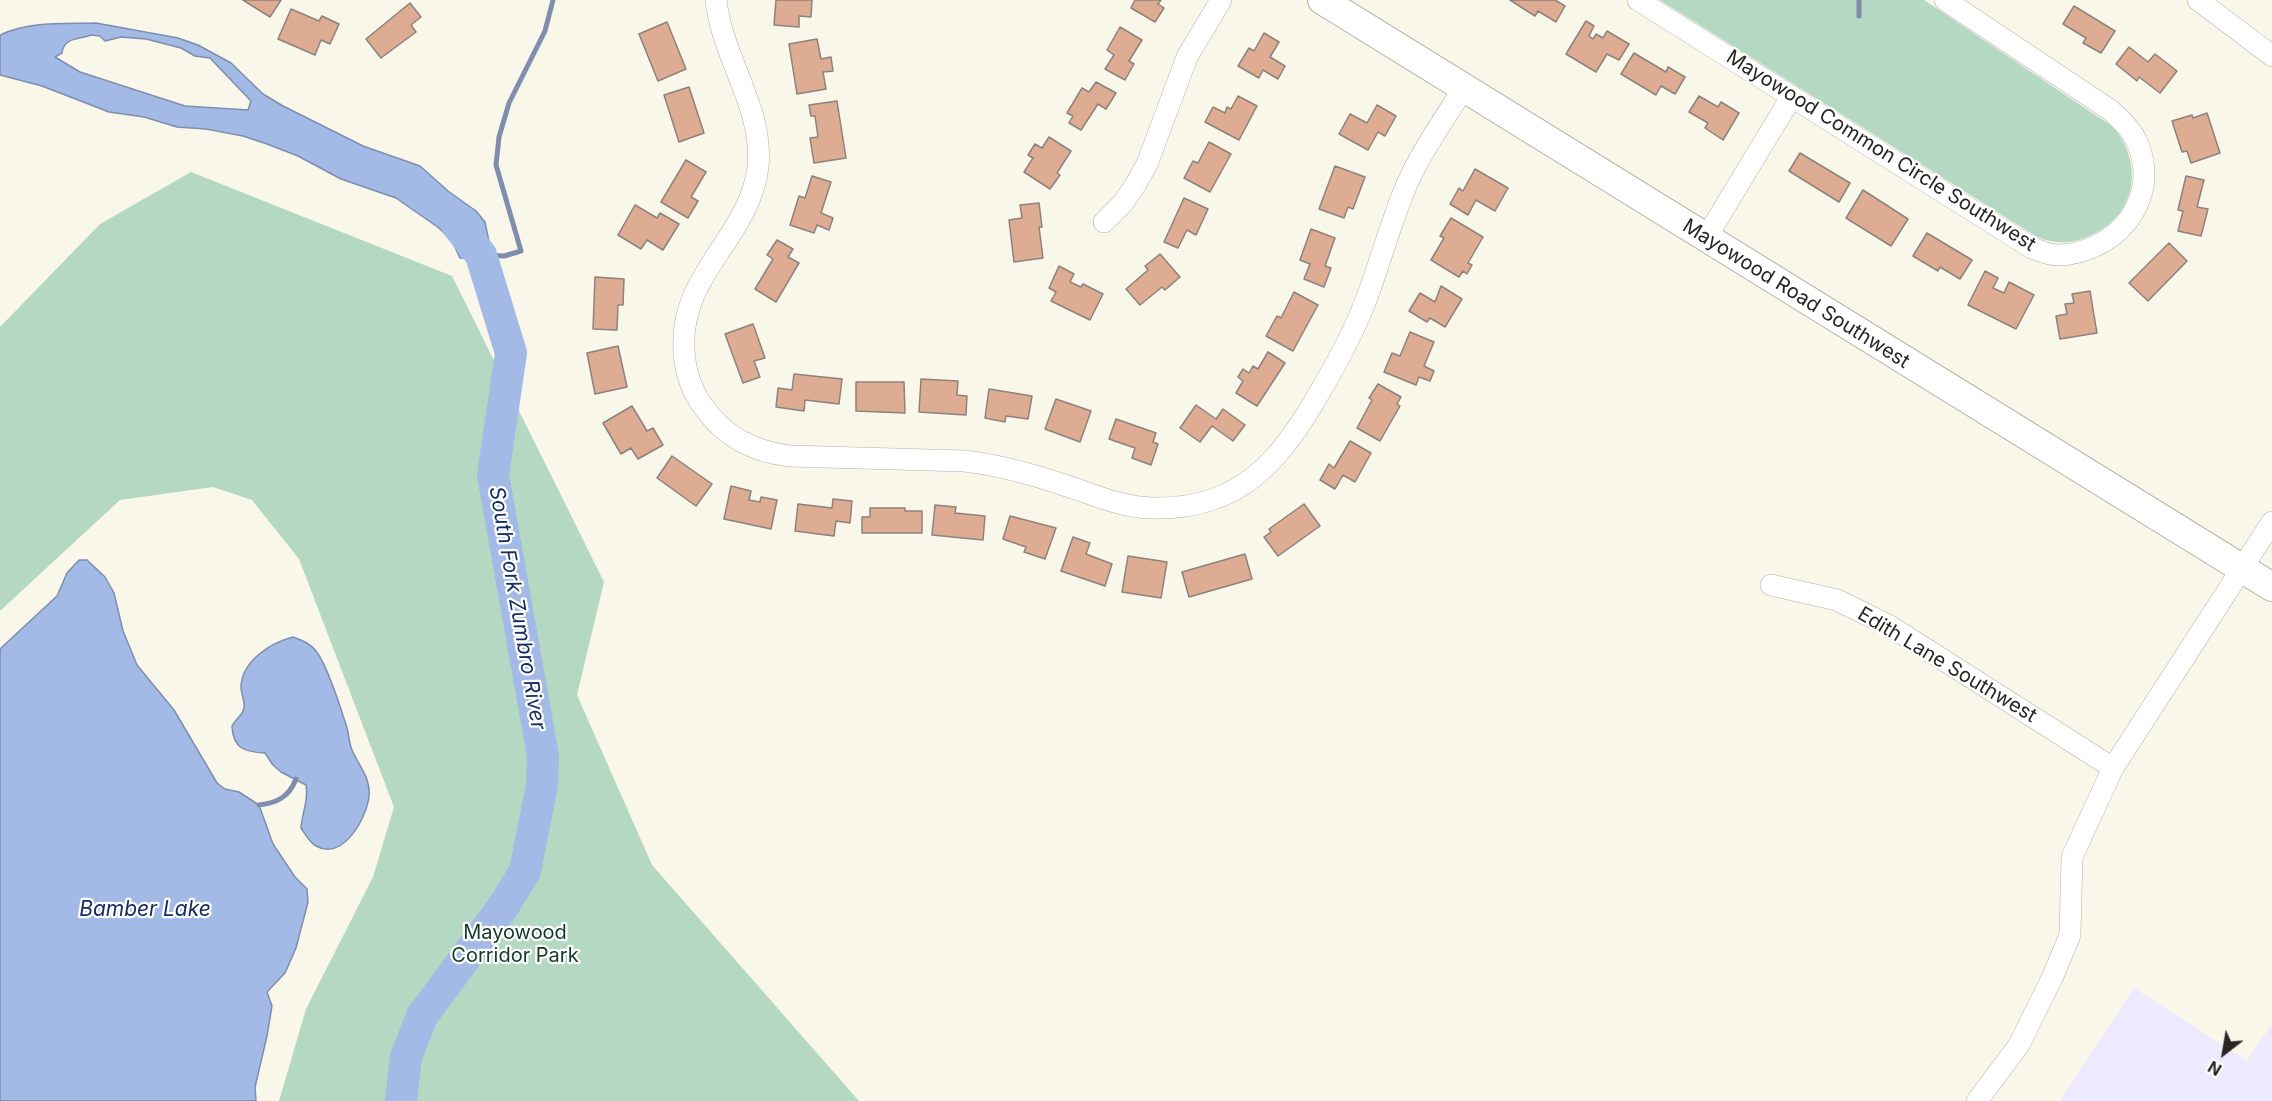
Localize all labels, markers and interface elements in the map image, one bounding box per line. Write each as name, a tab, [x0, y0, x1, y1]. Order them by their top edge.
street label: Mayowood Common Circle Southwest	[1722, 45, 2040, 257]
street label: Mayowood Road Southwest	[1678, 214, 1914, 374]
water label: South Fork Zumbro River	[483, 484, 551, 732]
street label: Edith Lane Southwest	[1853, 602, 2041, 728]
water label: Bamber Lake	[79, 897, 211, 923]
park label: Mayowood Corridor Park	[451, 921, 579, 968]
north arrow	[2194, 1023, 2254, 1083]
text: N	[2204, 1057, 2225, 1080]

